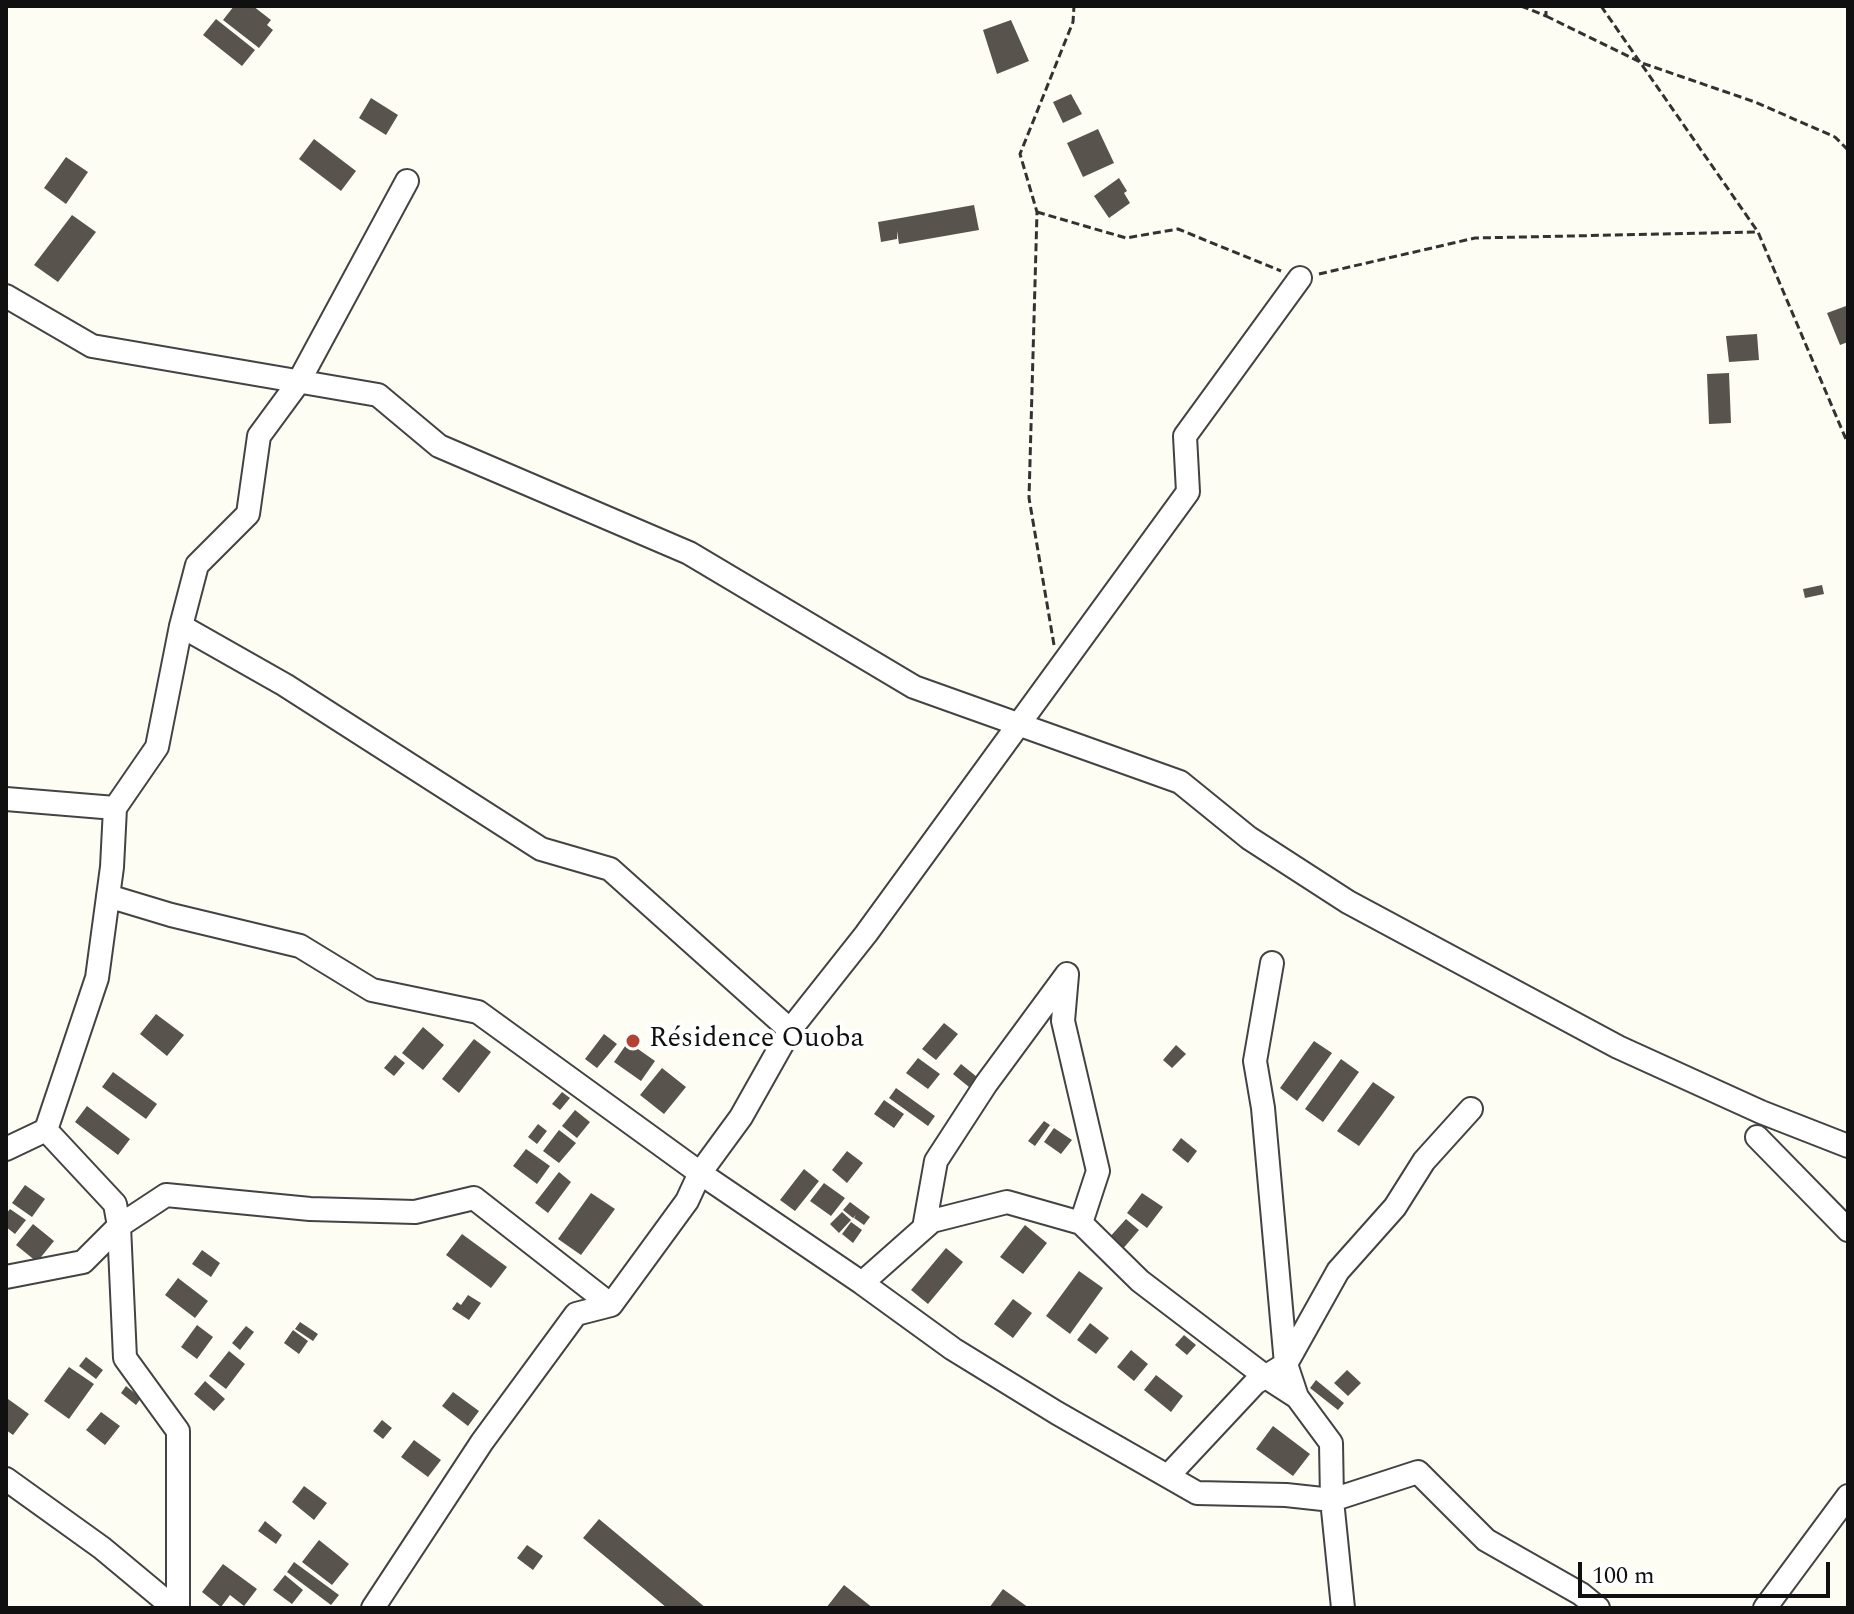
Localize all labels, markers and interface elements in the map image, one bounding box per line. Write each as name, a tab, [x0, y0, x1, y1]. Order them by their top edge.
place label: Résidence Ouoba	[649, 1024, 864, 1058]
marker: Résidence Ouoba	[624, 1032, 642, 1050]
scale bar	[1582, 1546, 1834, 1596]
text: 100 m	[1592, 1558, 1655, 1594]

